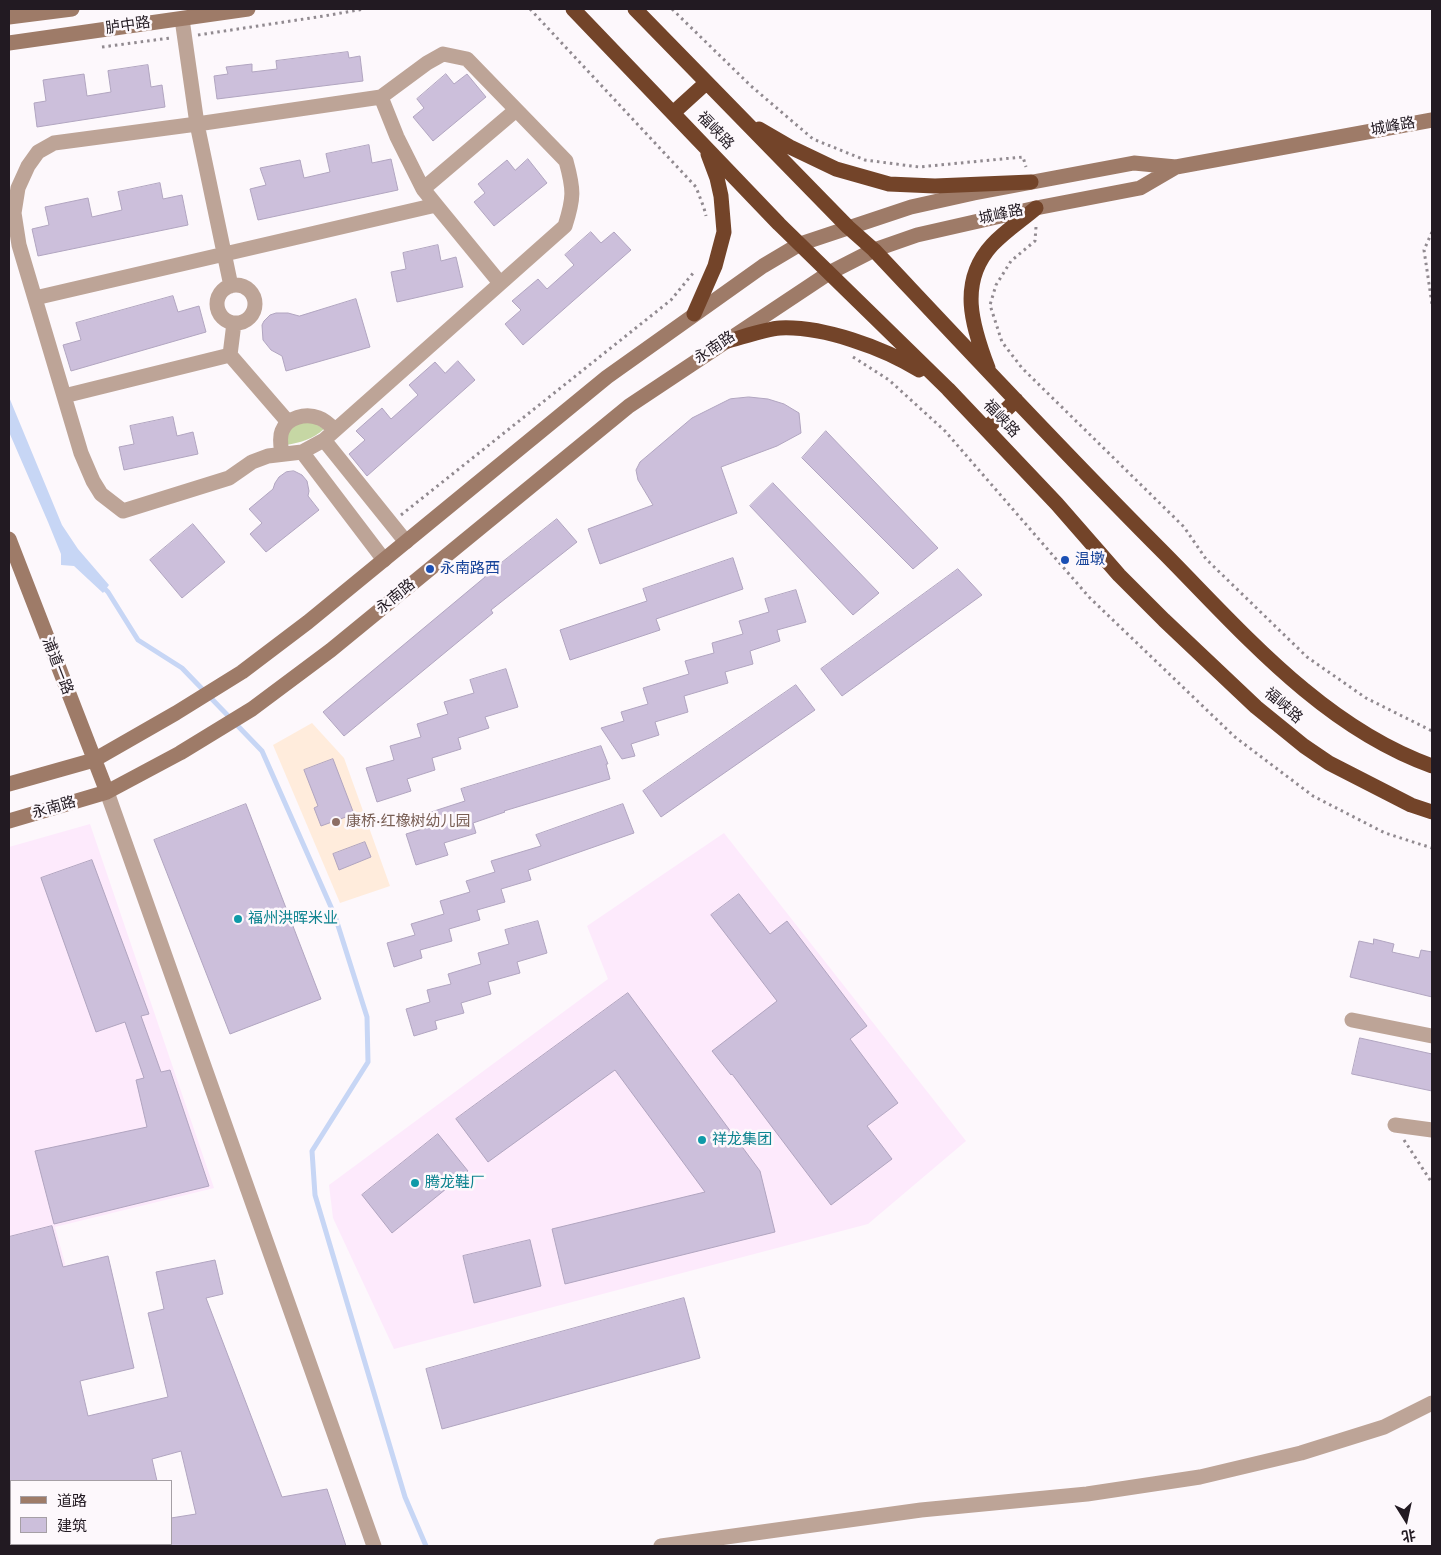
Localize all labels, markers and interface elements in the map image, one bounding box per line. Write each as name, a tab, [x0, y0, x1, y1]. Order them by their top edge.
street label: 胪中路	[104, 14, 152, 38]
street label: 福峡路	[693, 109, 737, 153]
street label: 城峰路	[1369, 114, 1417, 140]
street label: 城峰路	[977, 202, 1025, 228]
street label: 永南路	[691, 328, 739, 368]
street label: 福峡路	[979, 396, 1023, 442]
place label: 温墩	[1075, 551, 1105, 569]
marker: 温墩	[1059, 554, 1071, 566]
place label: 永南路西	[440, 560, 500, 578]
marker: 永南路西	[424, 563, 436, 575]
street label: 永南路	[373, 576, 419, 618]
street label: 浦道一路	[38, 635, 76, 697]
street label: 福峡路	[1260, 684, 1306, 728]
street label: 永南路	[30, 793, 78, 823]
place label: 康桥·红橡树幼儿园	[346, 813, 471, 831]
marker: 康桥·红橡树幼儿园	[330, 816, 342, 828]
place label: 福州洪晖米业	[248, 910, 338, 928]
marker: 福州洪晖米业	[232, 913, 244, 925]
place label: 祥龙集团	[712, 1131, 772, 1149]
marker: 祥龙集团	[696, 1134, 708, 1146]
place label: 腾龙鞋厂	[425, 1174, 485, 1192]
marker: 腾龙鞋厂	[409, 1177, 421, 1189]
legend	[10, 1480, 172, 1545]
text: 道路	[57, 1492, 87, 1510]
north arrow	[1381, 1495, 1431, 1545]
text: 建筑	[57, 1517, 87, 1535]
text: 北	[1400, 1526, 1417, 1545]

